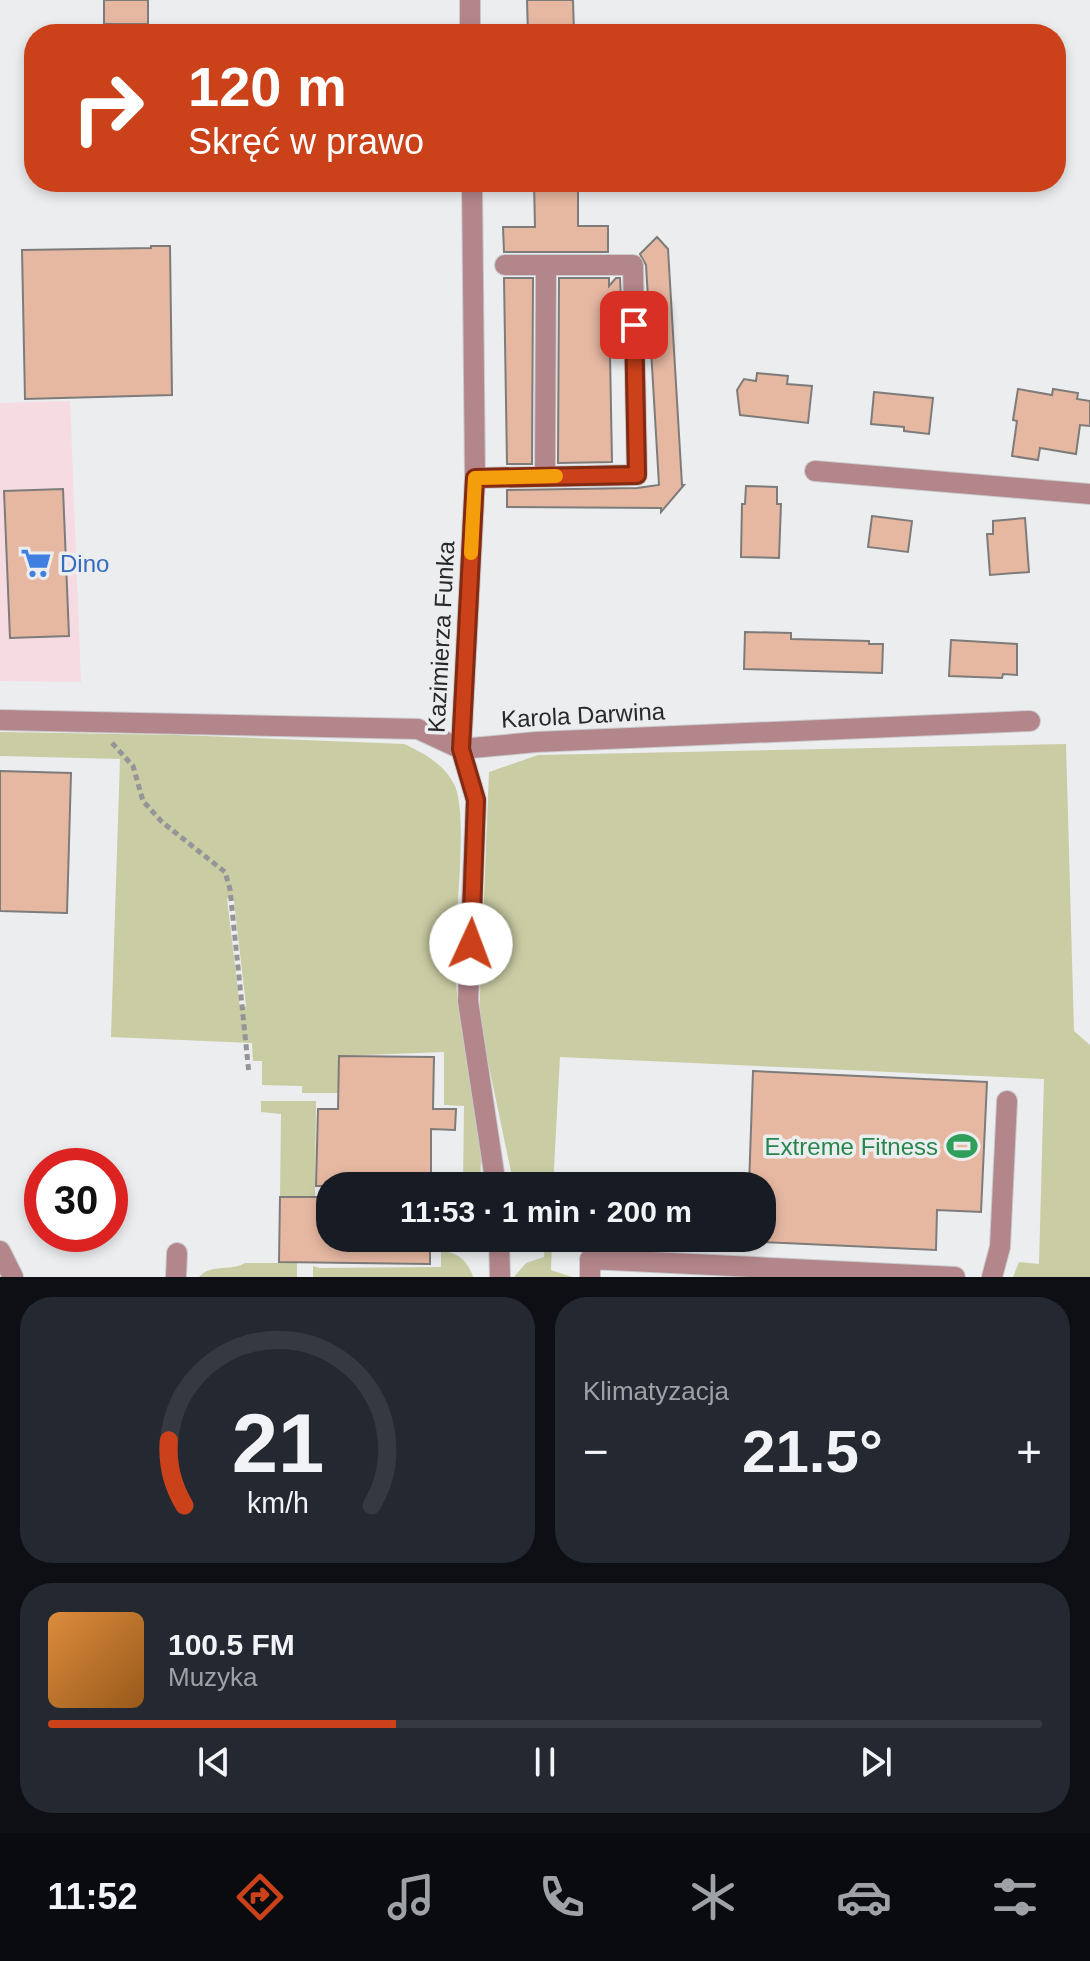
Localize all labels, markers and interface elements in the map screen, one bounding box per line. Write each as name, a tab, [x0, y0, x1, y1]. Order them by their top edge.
text: 120 m	[188, 55, 347, 118]
icon: right	[56, 56, 160, 160]
text: Skręć w prawo	[188, 121, 424, 162]
pin	[600, 291, 668, 359]
icon: arrive	[612, 303, 656, 347]
street label: Kazimierza Funka	[422, 540, 460, 734]
supermarket icon: Dino	[19, 546, 53, 580]
place label: Dino	[60, 550, 109, 577]
street label: Karola Darwina	[500, 697, 666, 733]
position arrow	[429, 902, 513, 986]
sports icon: Extreme Fitness	[945, 1129, 979, 1163]
place label: Extreme Fitness	[765, 1133, 938, 1160]
speed limit sign: 30	[24, 1148, 128, 1252]
text: 11:53 · 1 min · 200 m	[400, 1195, 692, 1228]
text: Klimatyzacja	[583, 1376, 729, 1406]
text: 21	[231, 1397, 324, 1490]
text: 21.5°	[742, 1418, 883, 1485]
text: −	[583, 1427, 609, 1476]
text: +	[1016, 1427, 1042, 1476]
text: km/h	[247, 1487, 308, 1519]
text: 100.5 FM	[168, 1628, 295, 1661]
text: Muzyka	[168, 1662, 258, 1692]
icon: previous	[192, 1740, 236, 1784]
icon: pause	[523, 1740, 567, 1784]
icon: next	[854, 1740, 898, 1784]
icon: directions	[232, 1869, 288, 1925]
icon: music	[383, 1869, 439, 1925]
icon: phone	[534, 1869, 590, 1925]
icon: climate	[685, 1869, 741, 1925]
icon: car	[836, 1869, 892, 1925]
icon: filters	[987, 1869, 1043, 1925]
text: 11:52	[47, 1876, 138, 1917]

